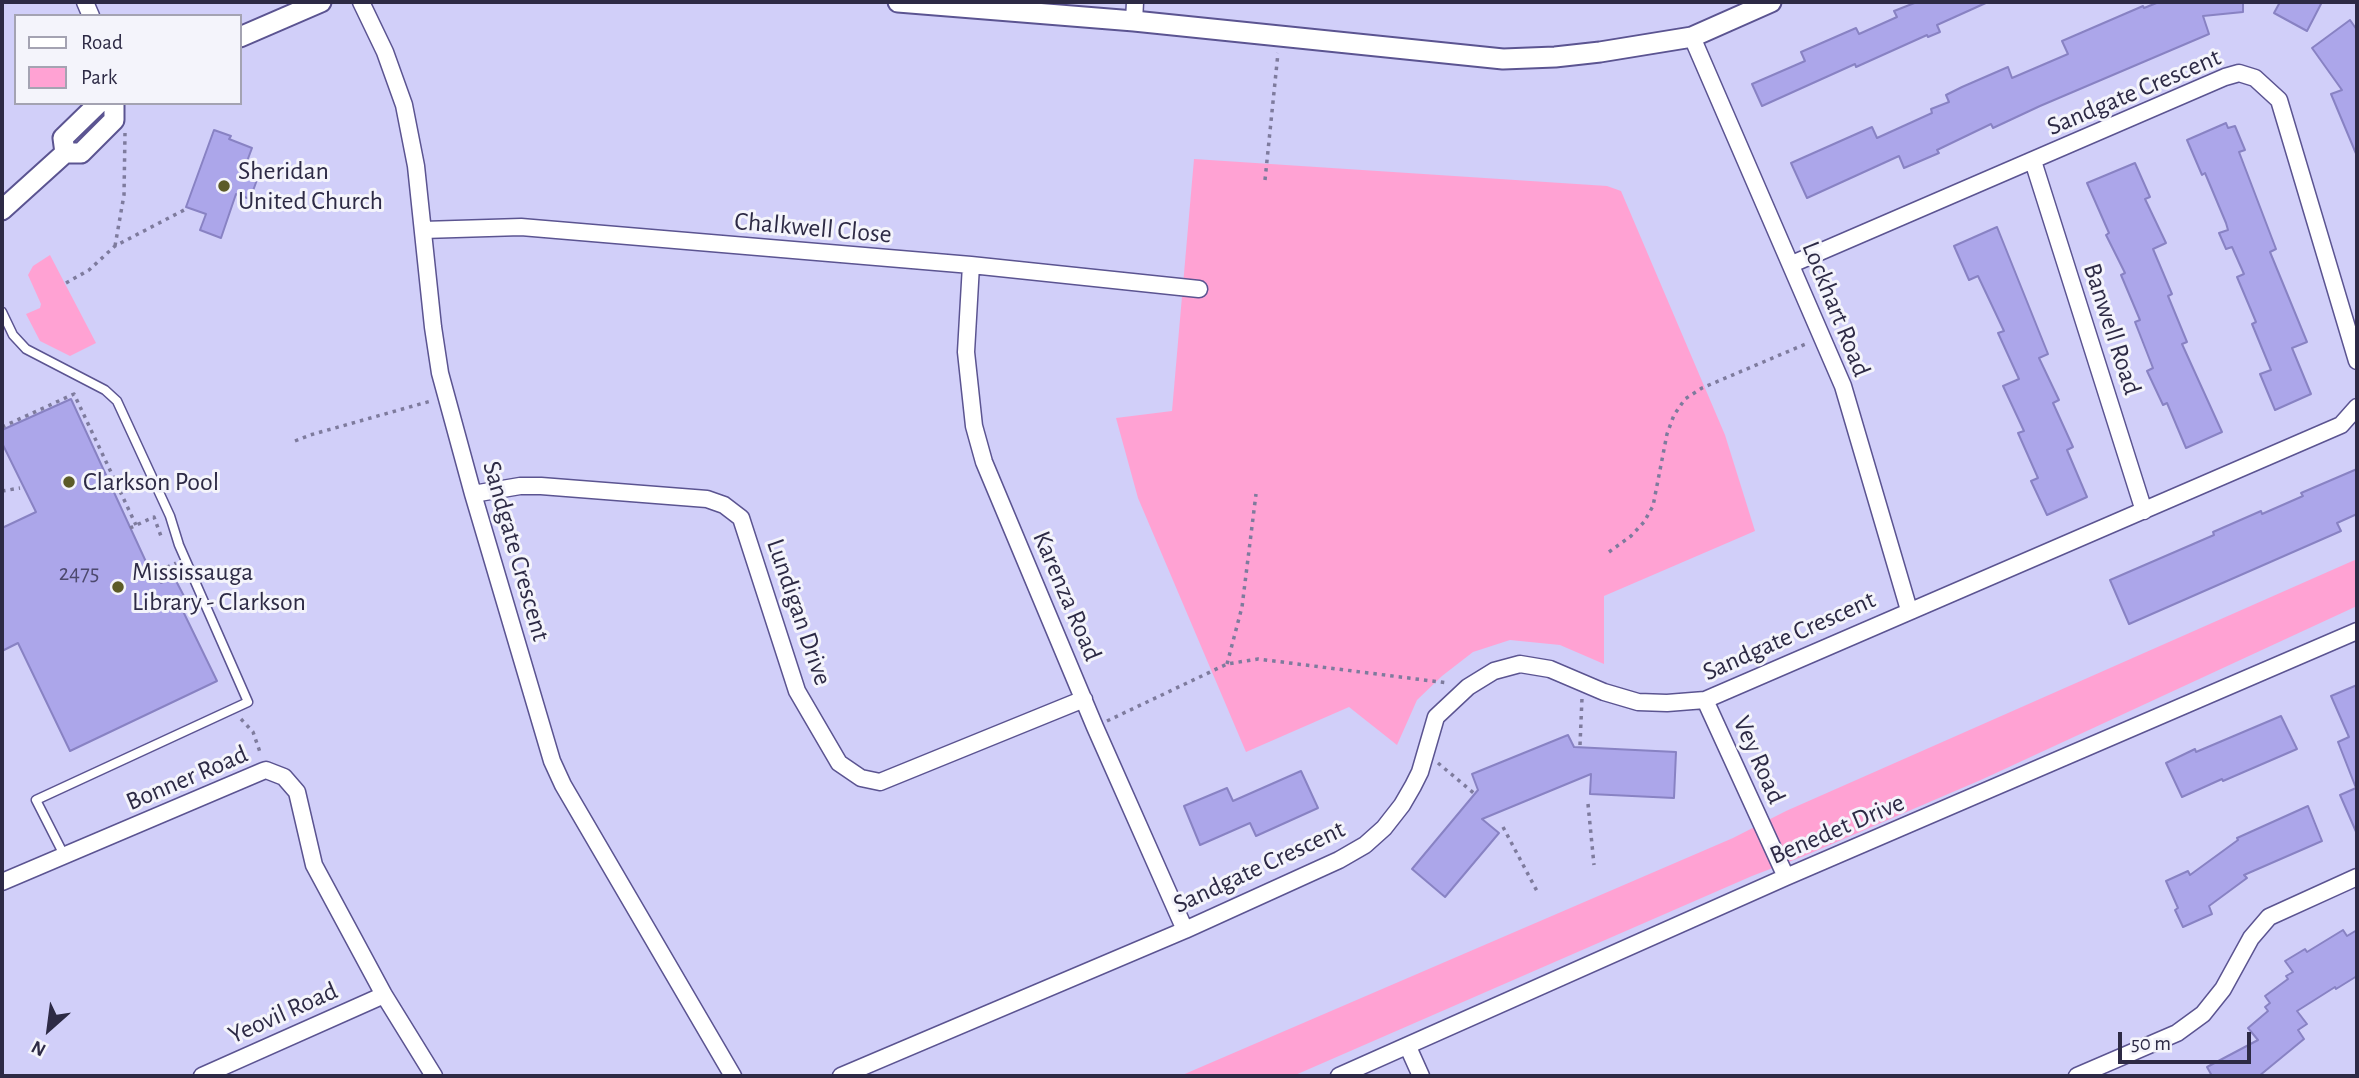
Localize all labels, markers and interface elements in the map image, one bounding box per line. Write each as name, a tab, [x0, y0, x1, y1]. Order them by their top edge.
legend	[14, 14, 242, 105]
text: Road	[81, 32, 123, 53]
street label: Sandgate Crescent	[2042, 41, 2226, 143]
text: Park	[81, 67, 117, 88]
place label: Sheridan United Church	[238, 155, 383, 216]
marker: Sheridan United Church	[216, 178, 232, 194]
street label: Chalkwell Close	[733, 206, 893, 250]
street label: Lockhart Road	[1795, 237, 1877, 381]
street label: Banwell Road	[2076, 259, 2148, 399]
street label: Sandgate Crescent	[475, 457, 557, 645]
place label: Clarkson Pool	[83, 466, 219, 498]
marker: Clarkson Pool	[61, 474, 77, 490]
street label: Karenza Road	[1026, 526, 1108, 666]
street label: Lundigan Drive	[759, 535, 839, 689]
place label: Mississauga Library - Clarkson	[132, 556, 306, 618]
house number: 2475	[59, 559, 99, 587]
marker: Mississauga Library - Clarkson	[110, 579, 126, 595]
street label: Sandgate Crescent	[1698, 584, 1880, 688]
street label: Vey Road	[1726, 711, 1792, 809]
street label: Bonner Road	[121, 738, 253, 818]
street label: Benedet Drive	[1765, 787, 1909, 871]
street label: Sandgate Crescent	[1168, 814, 1350, 920]
street label: Yeovil Road	[224, 975, 342, 1051]
north arrow	[14, 994, 84, 1064]
scale bar	[2121, 1018, 2254, 1062]
text: 50 m	[2131, 1033, 2171, 1054]
text: N	[29, 1036, 49, 1059]

